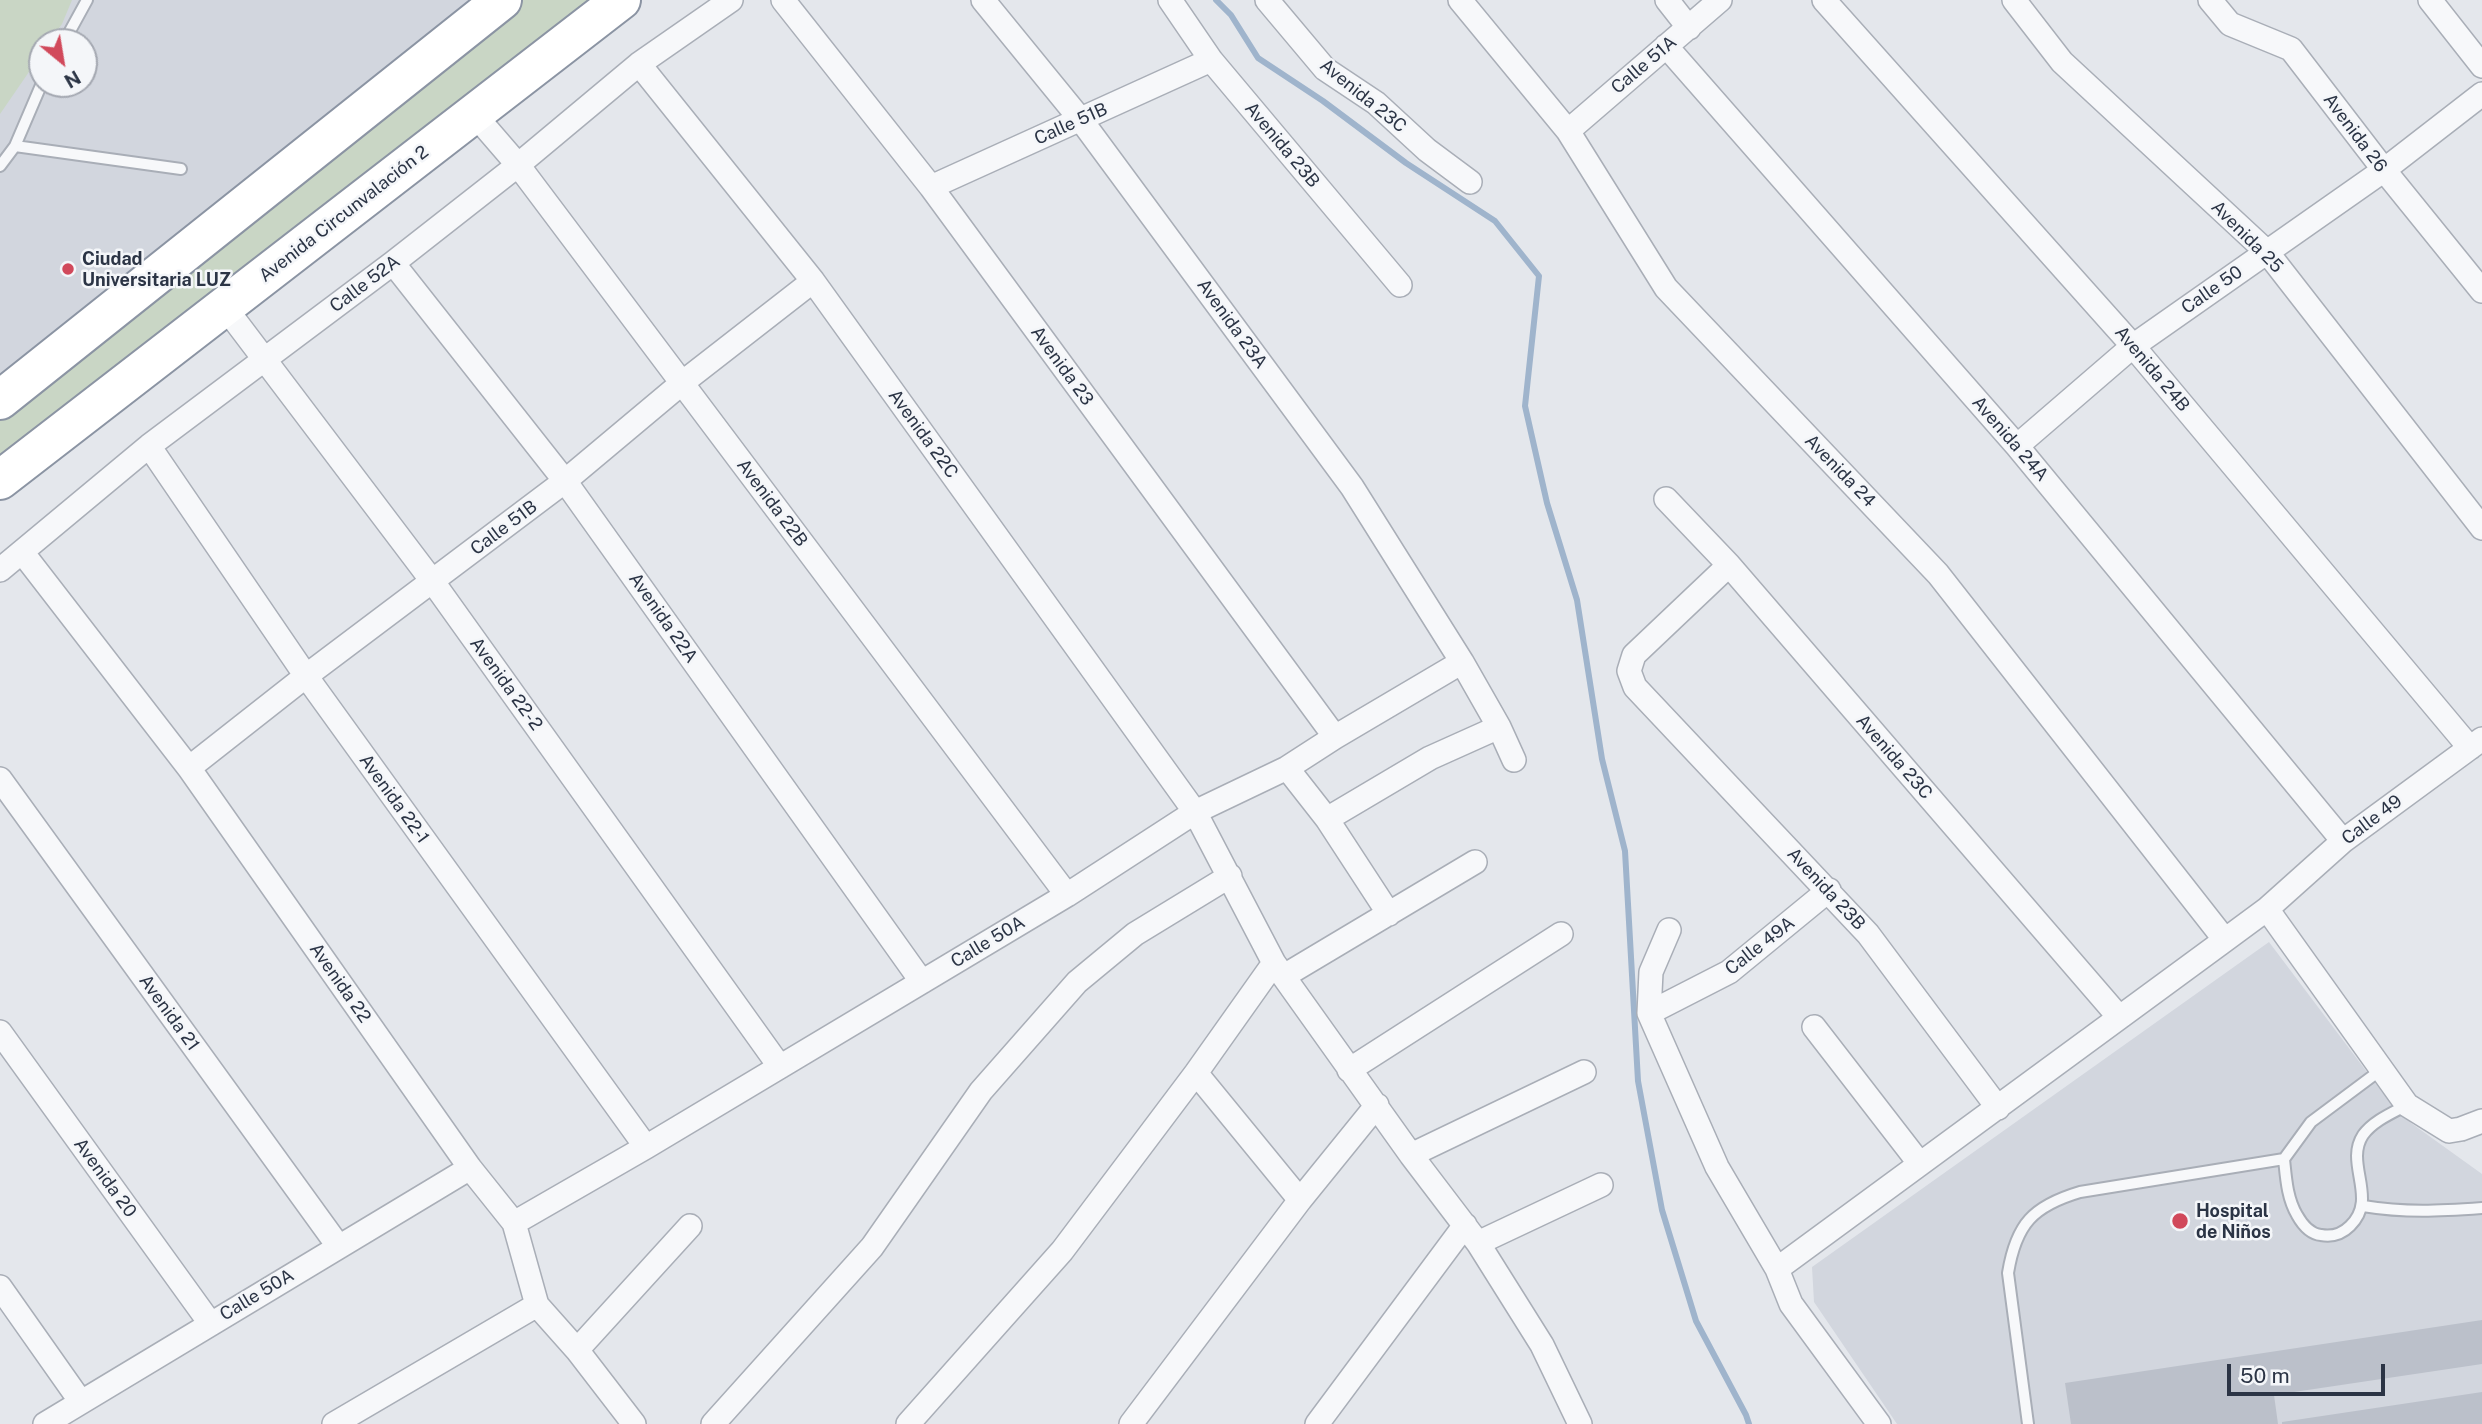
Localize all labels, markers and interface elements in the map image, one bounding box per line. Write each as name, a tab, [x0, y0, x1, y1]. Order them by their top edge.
north arrow	[28, 28, 98, 98]
street label: Calle 51A	[1607, 31, 1681, 99]
street label: Avenida 23C	[1315, 55, 1411, 137]
text: N	[61, 66, 84, 93]
street label: Avenida 26	[2319, 90, 2391, 176]
street label: Calle 51B	[1031, 98, 1111, 150]
street label: Avenida 23B	[1240, 98, 1324, 192]
street label: Avenida Circunvalación 2	[255, 141, 433, 287]
street label: Avenida 25	[2206, 196, 2288, 278]
place label: Ciudad Universitaria LUZ	[82, 248, 231, 290]
street label: Calle 52A	[326, 251, 404, 317]
marker: Ciudad Universitaria LUZ	[60, 261, 76, 277]
street label: Calle 50	[2177, 261, 2247, 319]
street label: Avenida 23A	[1192, 275, 1272, 373]
street label: Avenida 23	[1026, 322, 1098, 410]
street label: Avenida 24B	[2110, 322, 2194, 416]
street label: Avenida 22C	[884, 385, 962, 483]
street label: Avenida 24A	[1967, 392, 2053, 486]
street label: Avenida 24	[1800, 430, 1880, 512]
street label: Avenida 22B	[732, 455, 812, 551]
street label: Calle 51B	[466, 496, 542, 560]
street label: Avenida 22A	[624, 569, 702, 667]
street label: Avenida 22-2	[465, 633, 547, 735]
street label: Avenida 23C	[1851, 710, 1937, 804]
street label: Avenida 22-1	[354, 750, 434, 848]
street label: Calle 49	[2338, 790, 2406, 850]
street label: Avenida 23B	[1782, 843, 1870, 935]
street label: Calle 50A	[947, 912, 1029, 972]
street label: Calle 49A	[1721, 912, 1799, 980]
street label: Avenida 22	[305, 939, 375, 1027]
street label: Avenida 21	[134, 971, 204, 1055]
street label: Avenida 20	[69, 1134, 141, 1222]
place label: Hospital de Niños	[2196, 1200, 2271, 1242]
marker: Hospital de Niños	[2170, 1211, 2190, 1231]
street label: Calle 50A	[216, 1265, 298, 1325]
scale bar	[2230, 1350, 2388, 1394]
text: 50 m	[2240, 1363, 2290, 1388]

